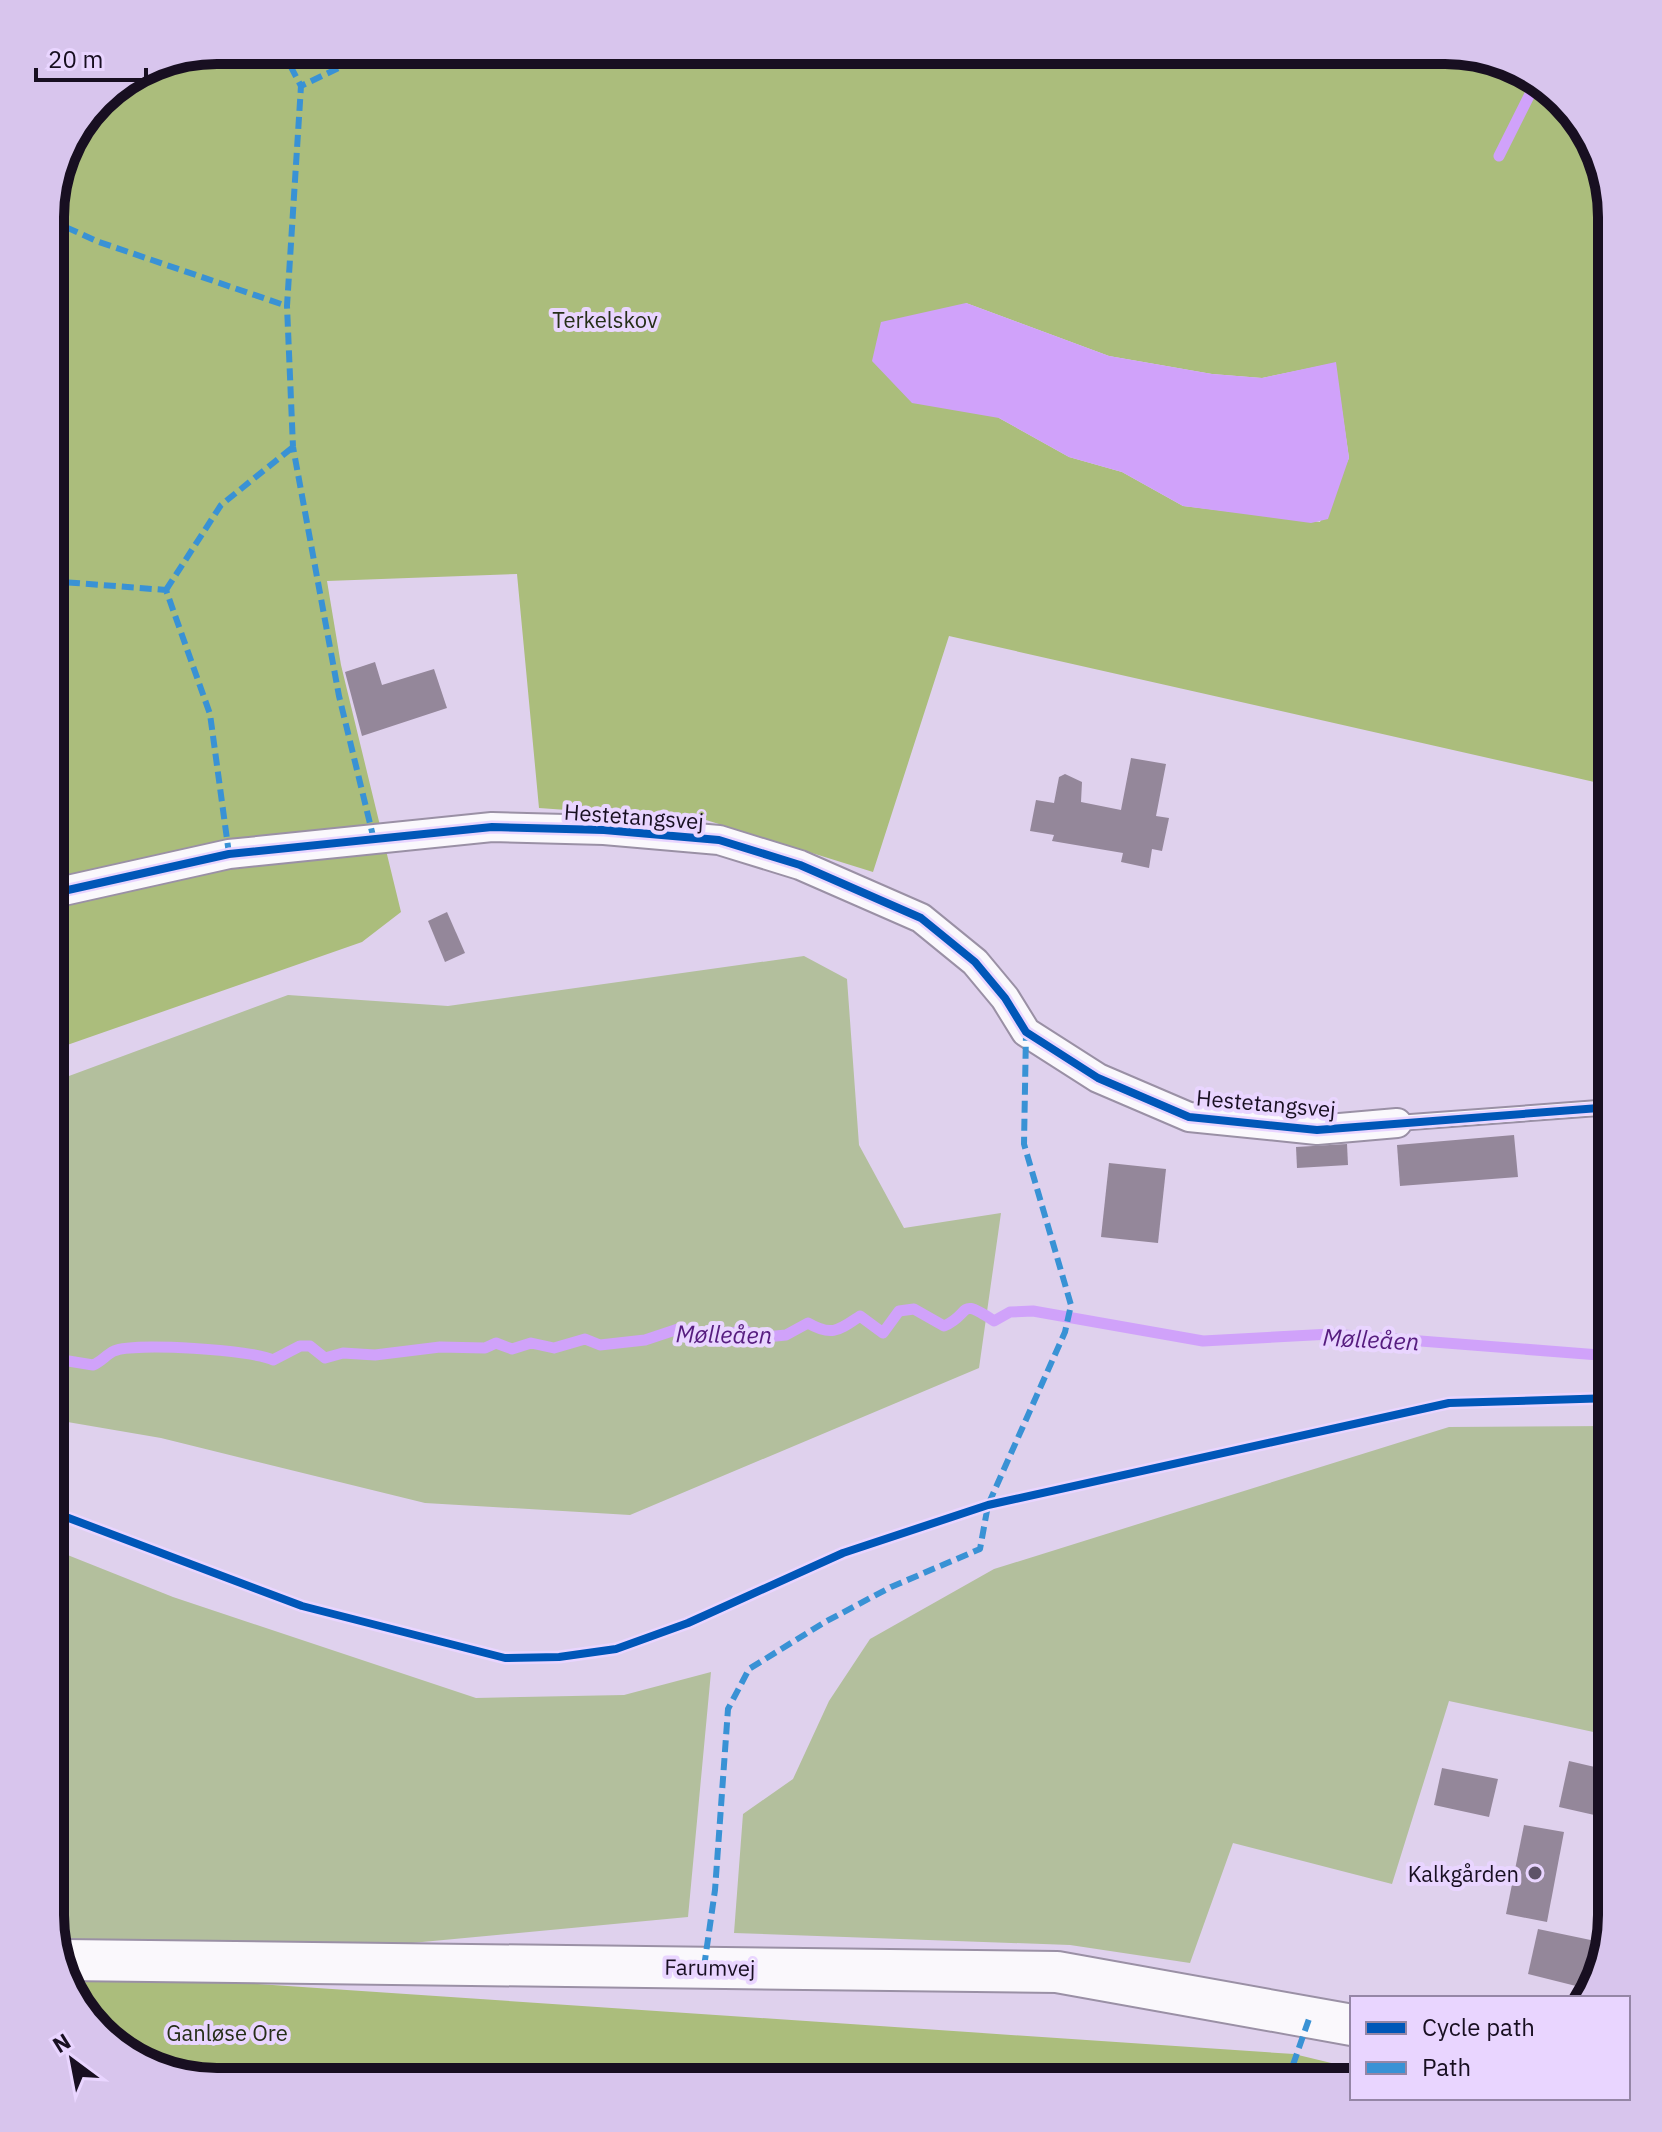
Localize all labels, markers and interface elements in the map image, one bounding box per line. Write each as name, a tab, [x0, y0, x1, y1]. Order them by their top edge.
scale bar	[36, 32, 146, 82]
text: 20 m	[48, 43, 103, 75]
park label: Terkelskov	[552, 305, 658, 334]
street label: Hestetangsvej	[563, 797, 705, 835]
street label: Hestetangsvej	[1195, 1082, 1337, 1124]
water label: Mølleåen	[675, 1317, 773, 1351]
water label: Mølleåen	[1322, 1320, 1420, 1358]
place label: Kalkgården	[1408, 1859, 1519, 1888]
marker: Kalkgården	[1526, 1864, 1544, 1882]
street label: Farumvej	[664, 1952, 756, 1982]
legend	[1350, 1996, 1630, 2100]
text: Cycle path	[1422, 2011, 1535, 2043]
park label: Ganløse Ore	[166, 2018, 288, 2047]
north arrow	[32, 2020, 112, 2100]
text: N	[47, 2026, 76, 2059]
text: Path	[1422, 2051, 1471, 2083]

